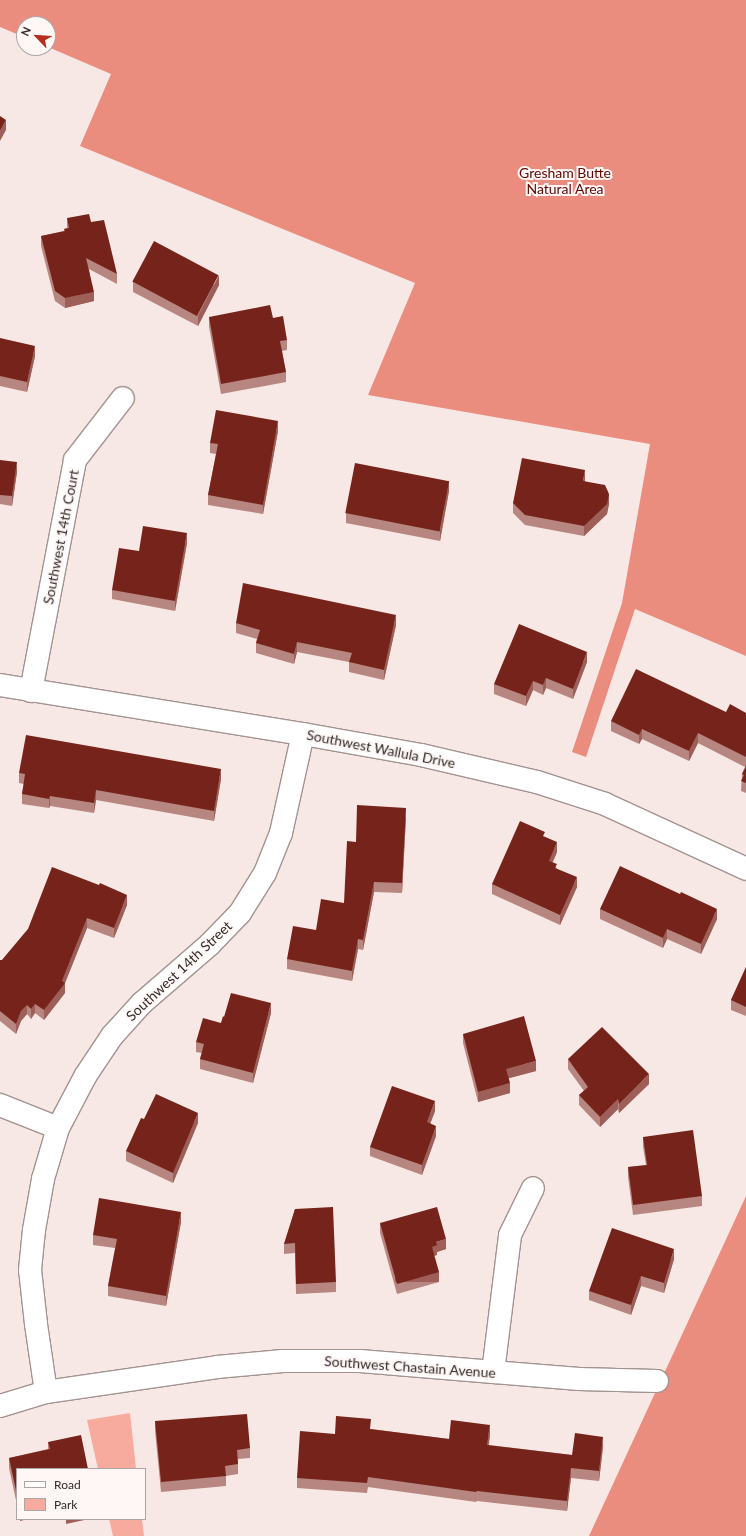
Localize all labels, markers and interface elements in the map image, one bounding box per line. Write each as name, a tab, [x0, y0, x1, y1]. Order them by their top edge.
north arrow	[16, 16, 56, 56]
text: N	[18, 25, 33, 38]
park label: Gresham Butte Natural Area	[519, 165, 611, 198]
street label: Southwest 14th Court	[40, 468, 82, 606]
street label: Southwest Wallula Drive	[305, 726, 457, 772]
street label: Southwest 14th Street	[123, 918, 235, 1024]
street label: Southwest Chastain Avenue	[323, 1353, 497, 1381]
legend	[16, 1468, 146, 1520]
text: Road	[54, 1477, 81, 1492]
text: Park	[54, 1497, 77, 1512]

